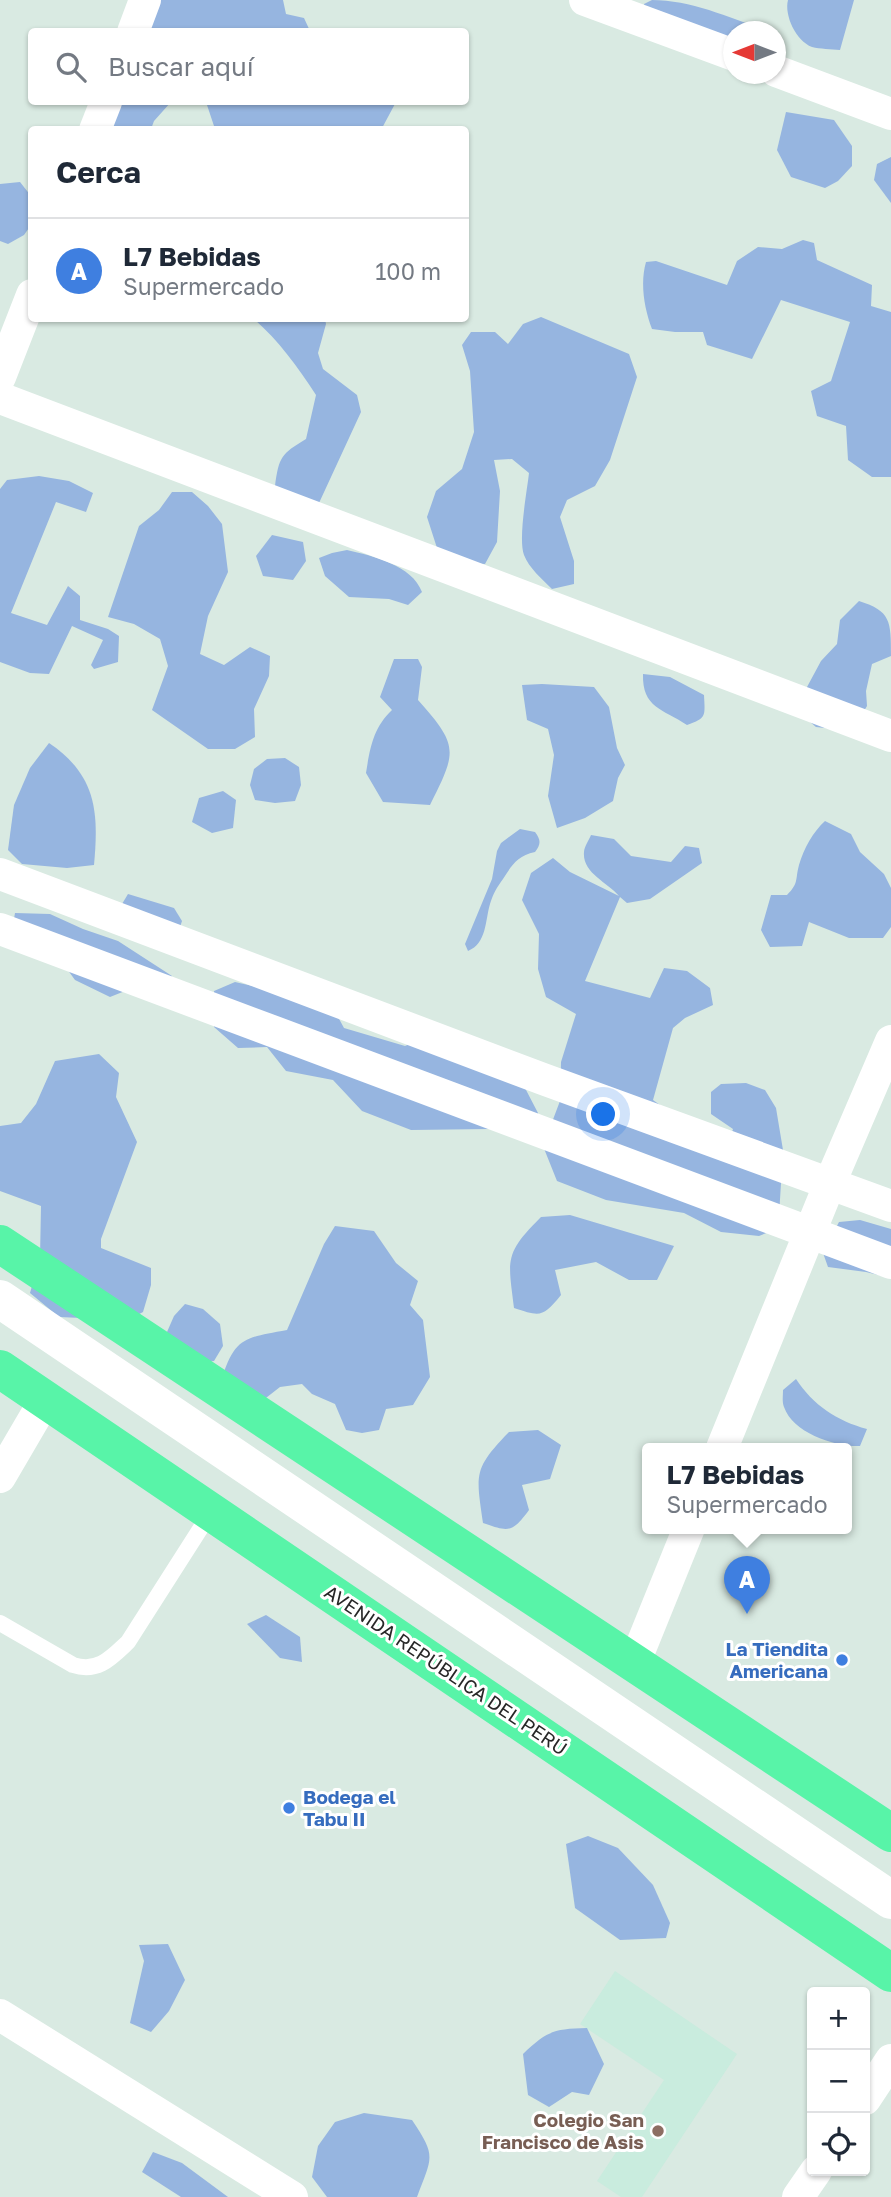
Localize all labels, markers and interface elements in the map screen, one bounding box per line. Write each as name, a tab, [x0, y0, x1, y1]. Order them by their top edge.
north arrow	[723, 21, 786, 84]
search box	[28, 28, 469, 105]
icon: search	[52, 48, 90, 86]
text: Buscar aquí	[108, 51, 254, 82]
text: Cerca	[56, 154, 141, 190]
text: L7 Bebidas	[123, 241, 261, 272]
text: A	[71, 257, 87, 285]
text: 100 m	[375, 257, 441, 285]
text: Supermercado	[123, 272, 284, 300]
your location	[586, 1097, 620, 1131]
popup	[642, 1443, 852, 1534]
text: L7 Bebidas	[666, 1459, 804, 1490]
text: Supermercado	[666, 1490, 828, 1518]
pin: A	[724, 1556, 770, 1614]
street label: AVENIDA REPÚBLICA DEL PERÚ	[321, 1580, 572, 1760]
place label: La Tiendita Americana	[725, 1637, 828, 1682]
marker: La Tiendita Americana	[834, 1652, 850, 1668]
place label: Bodega el Tabu II	[303, 1785, 396, 1830]
marker: Bodega el Tabu II	[281, 1800, 297, 1816]
map controls	[807, 1987, 870, 2176]
button: +	[807, 1987, 870, 2050]
button: −	[807, 2050, 870, 2113]
place label: Colegio San Francisco de Asis	[482, 2108, 644, 2153]
button: locate	[807, 2113, 870, 2176]
marker: Colegio San Francisco de Asis	[650, 2123, 666, 2139]

